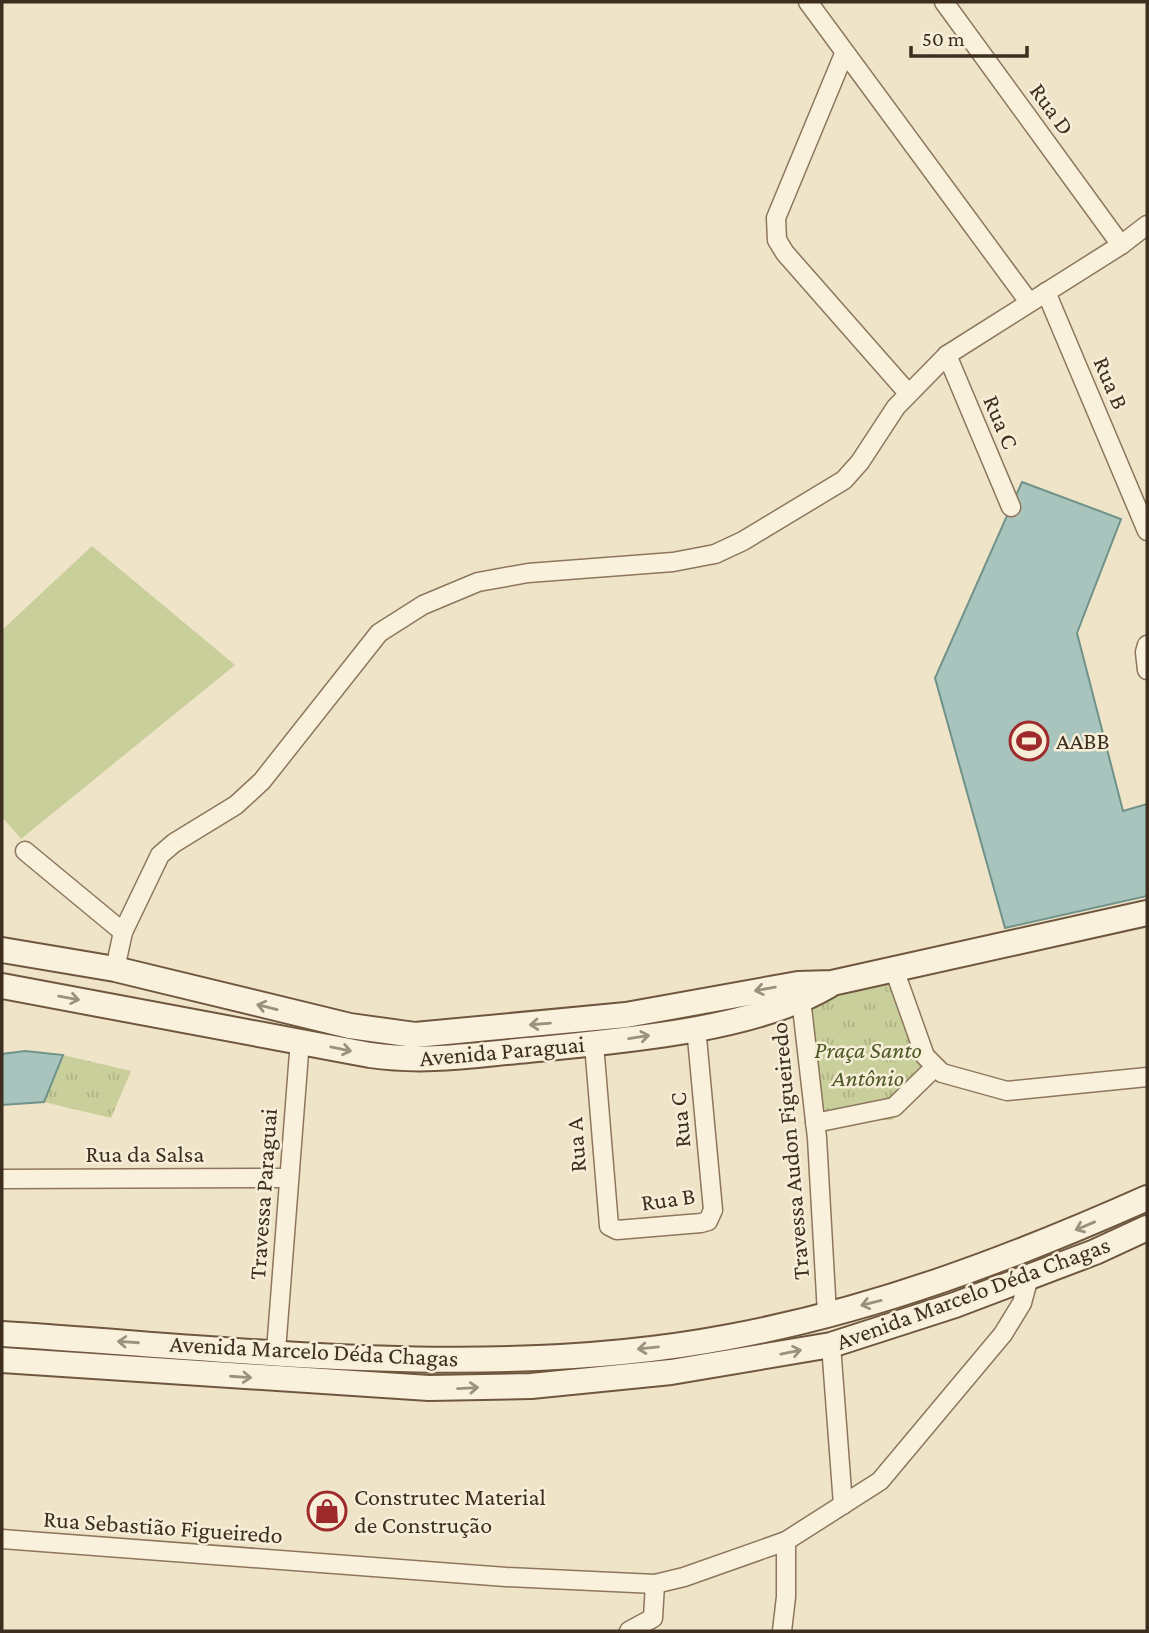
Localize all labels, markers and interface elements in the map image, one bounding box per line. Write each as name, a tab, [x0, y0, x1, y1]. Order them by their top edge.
scale bar	[911, 14, 1026, 58]
text: 50 m	[922, 27, 965, 51]
street label: Rua D	[1025, 78, 1080, 140]
street label: Rua B	[1088, 352, 1135, 413]
street label: Rua C	[978, 391, 1025, 453]
sports icon: AABB	[1008, 720, 1050, 762]
place label: AABB	[1056, 727, 1110, 754]
one-way arrow	[754, 983, 777, 997]
one-way arrow	[57, 992, 80, 1006]
one-way arrow	[256, 1000, 279, 1013]
one-way arrow	[529, 1018, 552, 1031]
street label: Travessa Audon Figueiredo	[765, 1021, 814, 1281]
street label: Avenida Paraguai	[418, 1030, 586, 1071]
one-way arrow	[627, 1030, 650, 1043]
park label: Praça Santo Antônio	[814, 1036, 922, 1091]
one-way arrow	[329, 1043, 352, 1056]
street label: Rua C	[664, 1091, 695, 1149]
street label: Travessa Paraguai	[243, 1107, 282, 1281]
street label: Rua A	[560, 1116, 591, 1173]
street label: Rua da Salsa	[86, 1140, 204, 1167]
street label: Rua B	[639, 1181, 697, 1216]
one-way arrow	[1075, 1220, 1096, 1233]
street label: Avenida Marcelo Déda Chagas	[832, 1230, 1113, 1355]
one-way arrow	[860, 1297, 883, 1310]
street label: Avenida Marcelo Déda Chagas	[169, 1329, 459, 1372]
one-way arrow	[117, 1335, 140, 1348]
one-way arrow	[637, 1342, 660, 1355]
one-way arrow	[779, 1345, 802, 1358]
one-way arrow	[229, 1371, 252, 1384]
one-way arrow	[456, 1381, 479, 1394]
place label: Construtec Material de Construção	[354, 1483, 546, 1538]
shop icon: Construtec Material de Construção	[306, 1490, 348, 1532]
street label: Rua Sebastião Figueiredo	[42, 1505, 284, 1548]

